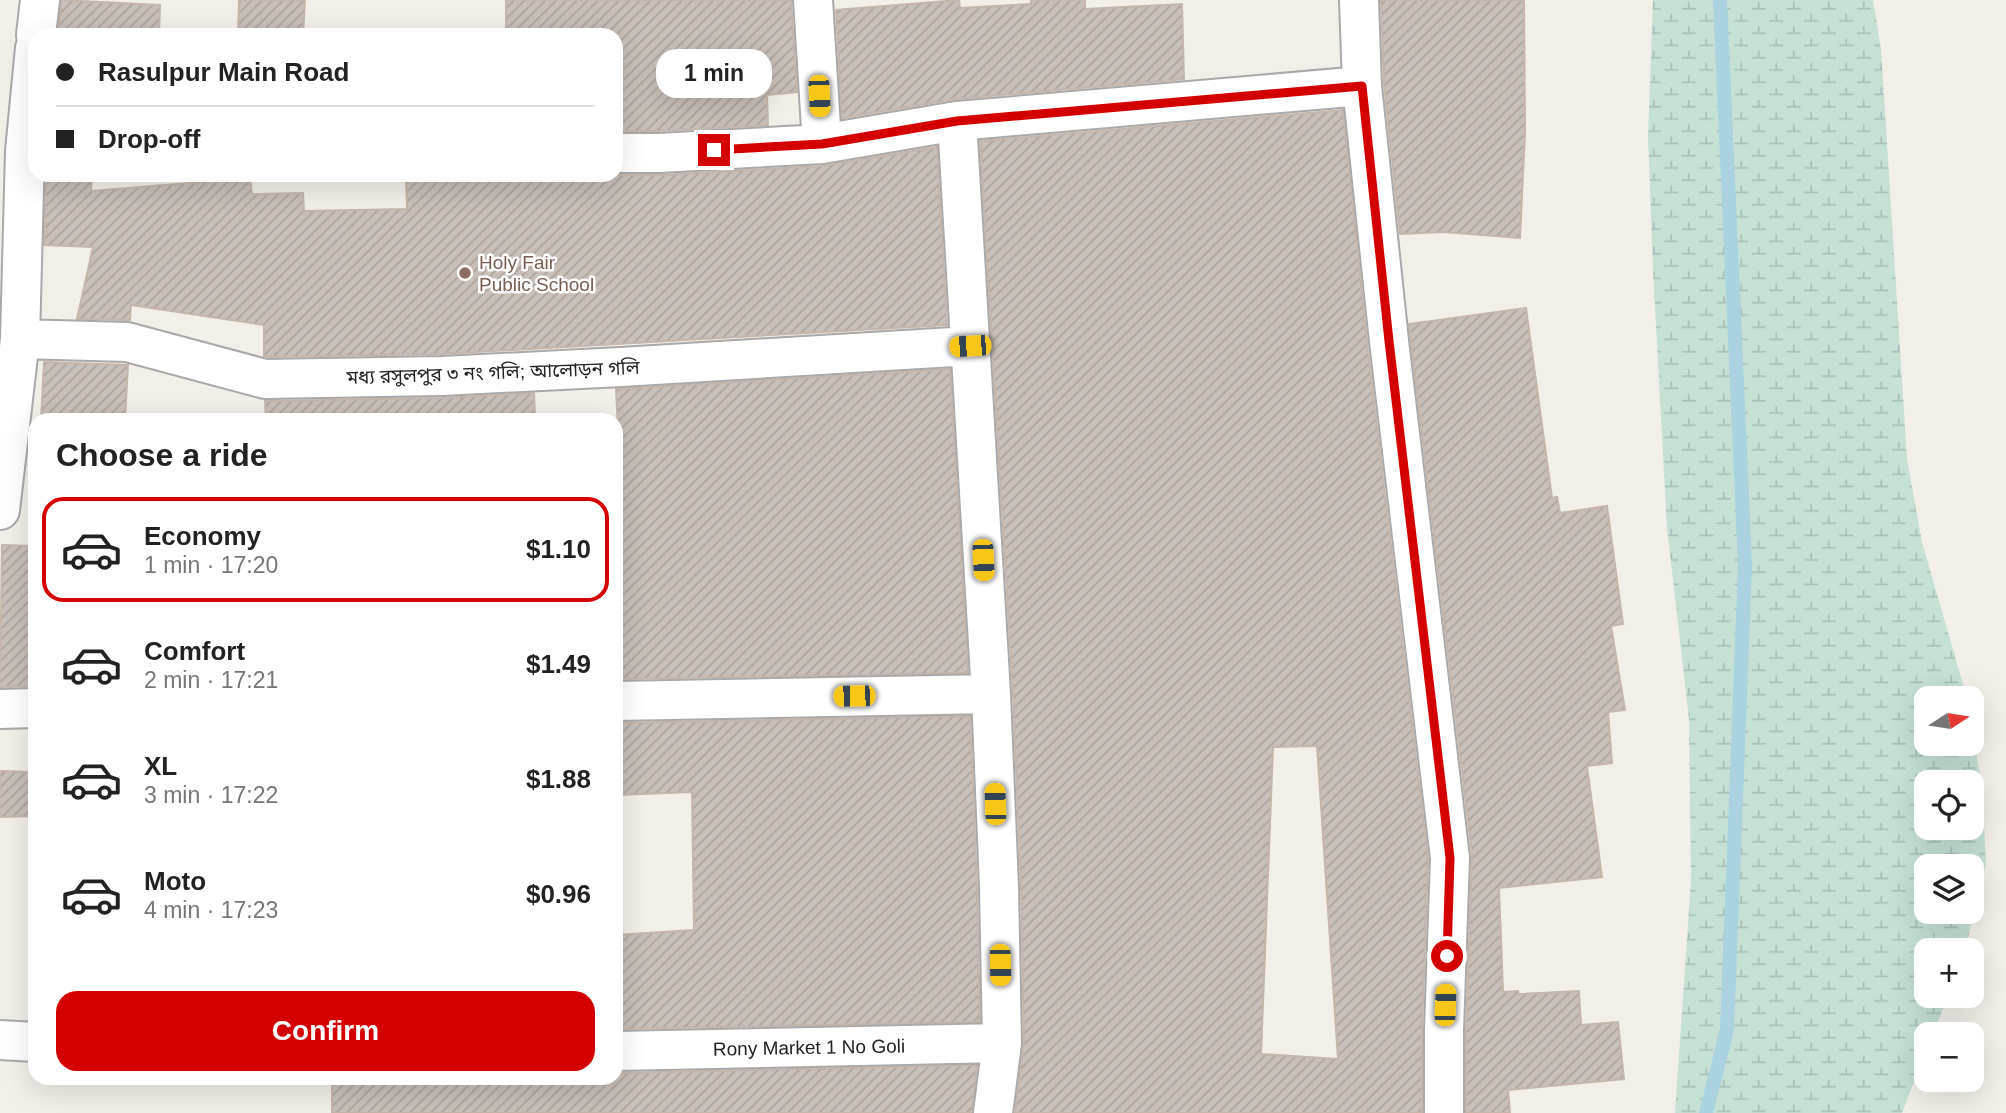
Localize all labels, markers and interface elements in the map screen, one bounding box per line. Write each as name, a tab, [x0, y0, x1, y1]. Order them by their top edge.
callout: 1 min	[656, 48, 772, 97]
text: Rasulpur Main Road	[98, 57, 349, 87]
text: 1 min	[684, 60, 744, 86]
car	[808, 74, 831, 118]
text: Drop-off	[98, 124, 201, 154]
route end	[698, 134, 730, 166]
place label: Holy Fair Public School	[479, 252, 594, 295]
marker: Holy Fair Public School	[457, 265, 473, 281]
car	[949, 334, 992, 358]
street label: মধ্য রসুলপুর ৩ নং গলি; আলোড়ন গলি	[345, 356, 641, 389]
text: Choose a ride	[56, 437, 268, 473]
icon: car	[60, 518, 123, 581]
text: Economy	[144, 521, 261, 551]
text: $1.10	[526, 534, 591, 564]
car	[972, 538, 995, 582]
text: 1 min · 17:20	[144, 552, 278, 578]
icon: car	[60, 633, 123, 696]
text: Comfort	[144, 636, 245, 666]
text: $1.49	[526, 649, 591, 679]
text: 2 min · 17:21	[144, 667, 278, 693]
car	[833, 685, 876, 707]
north arrow	[1914, 686, 1984, 756]
map controls	[1914, 686, 1984, 1092]
icon: car	[60, 748, 123, 811]
text: XL	[144, 751, 177, 781]
text: $1.88	[526, 764, 591, 794]
button: locate	[1914, 770, 1984, 840]
text: 3 min · 17:22	[144, 782, 278, 808]
car	[984, 783, 1007, 825]
button: layers	[1914, 854, 1984, 924]
icon: car	[60, 863, 123, 926]
text: Moto	[144, 866, 206, 896]
text: $0.96	[526, 879, 591, 909]
text: 4 min · 17:23	[144, 897, 278, 923]
button: +	[1914, 938, 1984, 1008]
route start	[1431, 940, 1463, 972]
car	[990, 944, 1011, 986]
car	[1434, 984, 1457, 1026]
button: Confirm	[56, 991, 595, 1071]
button: −	[1914, 1022, 1984, 1092]
street label: Rony Market 1 No Goli	[713, 1035, 905, 1060]

